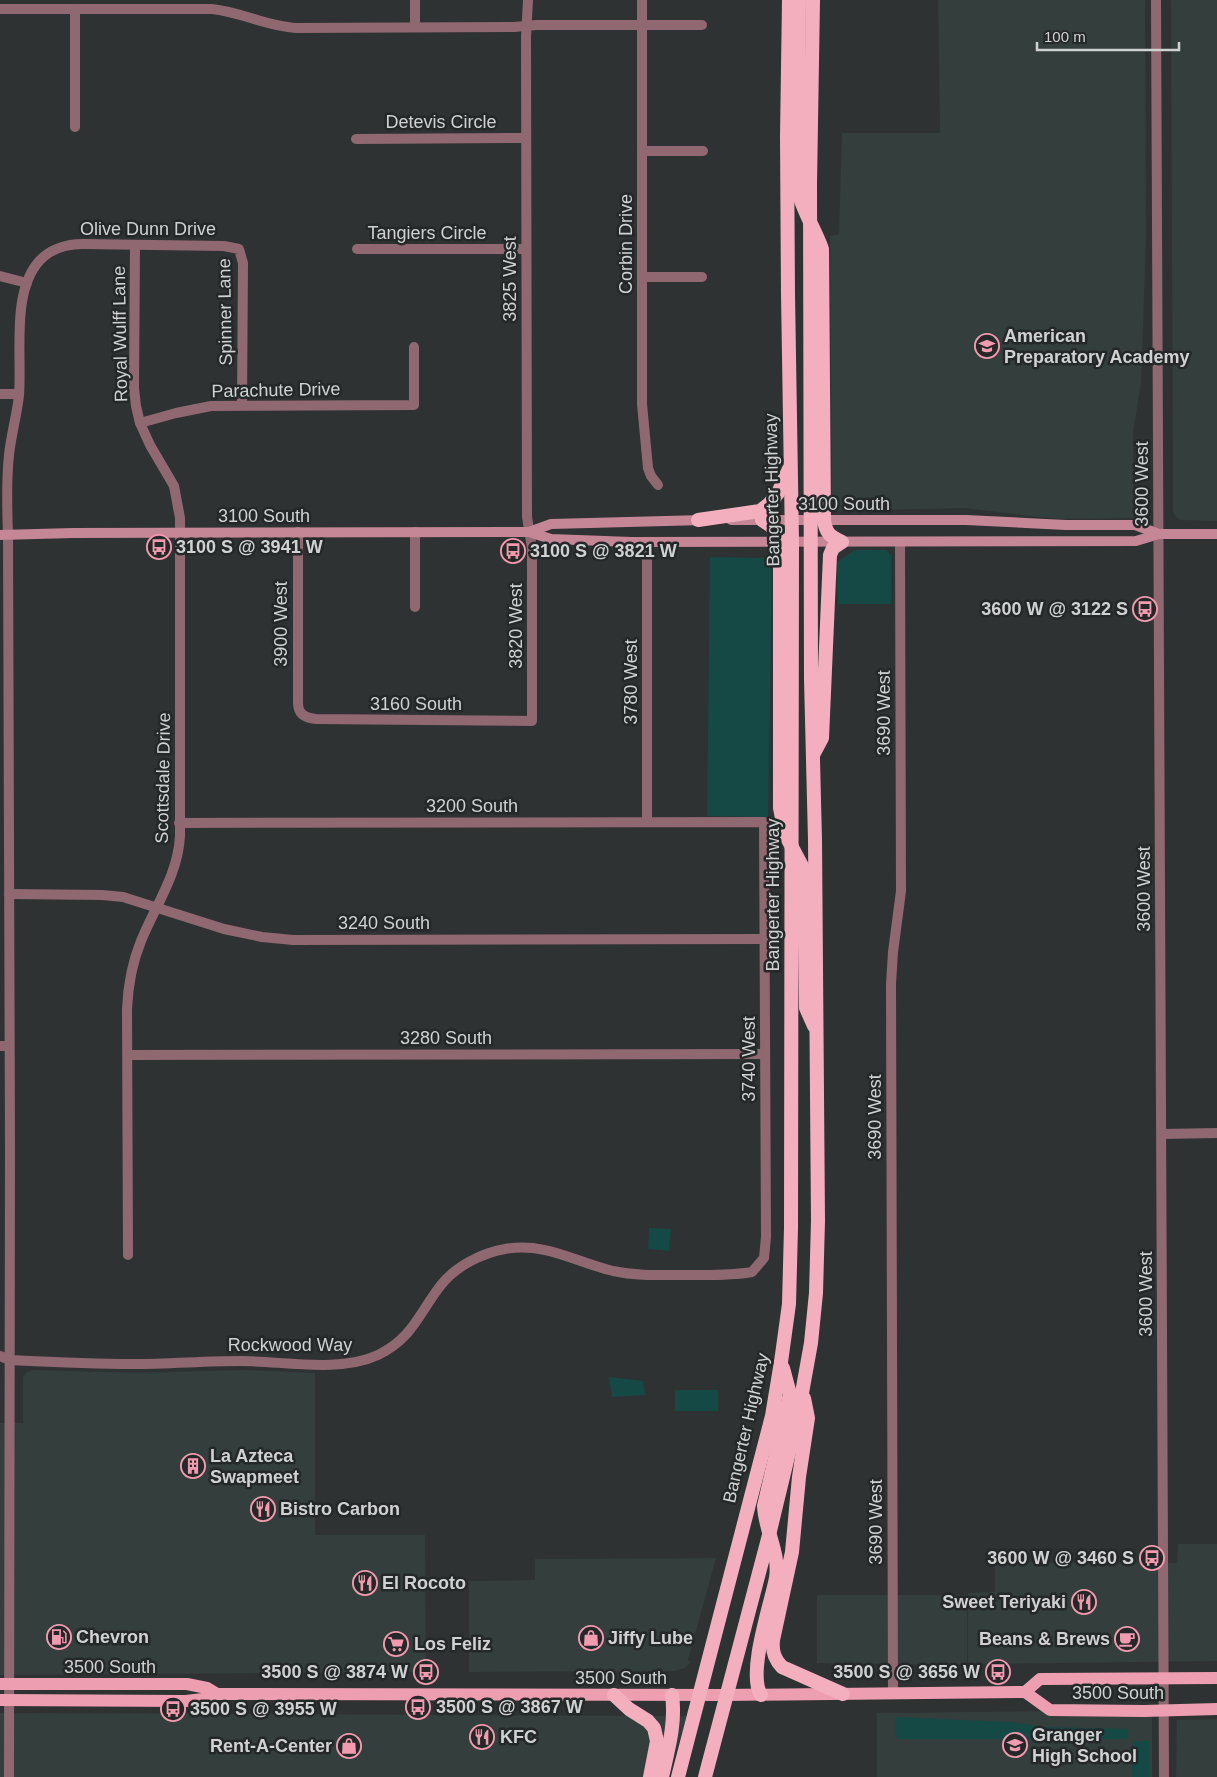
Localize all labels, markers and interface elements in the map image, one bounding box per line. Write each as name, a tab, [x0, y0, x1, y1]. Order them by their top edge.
scale bar	[1037, 20, 1180, 52]
text: 100 m	[1044, 28, 1086, 45]
street label: Detevis Circle	[385, 112, 497, 132]
street label: Corbin Drive	[616, 194, 636, 294]
street label: Olive Dunn Drive	[80, 219, 216, 239]
street label: Tangiers Circle	[367, 223, 487, 243]
street label: 3825 West	[500, 236, 520, 322]
street label: Spinner Lane	[214, 258, 236, 366]
street label: Royal Wulff Lane	[109, 266, 131, 402]
place label: American Preparatory Academy	[1004, 326, 1189, 367]
school or university icon: American Preparatory Academy	[974, 333, 1000, 359]
street label: Parachute Drive	[211, 379, 341, 401]
street label: Bangerter Highway	[761, 413, 783, 567]
street label: 3600 West	[1132, 441, 1152, 527]
street label: 3100 South	[798, 494, 890, 514]
street label: 3100 South	[218, 506, 310, 526]
bus stop icon: 3100 S @ 3941 W	[146, 534, 172, 560]
place label: 3100 S @ 3941 W	[176, 537, 323, 557]
bus stop icon: 3100 S @ 3821 W	[500, 538, 526, 564]
place label: 3100 S @ 3821 W	[530, 541, 677, 561]
street label: 3900 West	[271, 581, 291, 667]
street label: 3820 West	[506, 583, 526, 669]
bus stop icon: 3600 W @ 3122 S	[1132, 596, 1158, 622]
place label: 3600 W @ 3122 S	[981, 599, 1128, 619]
street label: 3780 West	[621, 639, 641, 725]
street label: 3690 West	[874, 670, 894, 756]
street label: 3160 South	[370, 694, 462, 714]
street label: Scottsdale Drive	[152, 712, 174, 844]
street label: 3200 South	[426, 796, 518, 816]
street label: Bangerter Highway	[763, 818, 783, 972]
street label: 3600 West	[1134, 846, 1154, 932]
street label: 3240 South	[338, 913, 430, 933]
street label: 3740 West	[739, 1016, 759, 1102]
street label: 3280 South	[400, 1028, 492, 1048]
street label: 3690 West	[865, 1074, 885, 1160]
street label: 3600 West	[1136, 1251, 1156, 1337]
street label: Rockwood Way	[228, 1335, 352, 1355]
street label: Bangerter Highway	[719, 1351, 773, 1505]
place label: La Azteca Swapmeet	[210, 1446, 299, 1487]
building icon: La Azteca Swapmeet	[180, 1453, 206, 1479]
street label: 3690 West	[866, 1479, 886, 1565]
restaurant icon: Bistro Carbon	[250, 1496, 276, 1522]
place label: Bistro Carbon	[280, 1499, 400, 1519]
bus stop icon: 3600 W @ 3460 S	[1139, 1545, 1165, 1571]
place label: 3600 W @ 3460 S	[987, 1548, 1134, 1568]
restaurant icon: El Rocoto	[352, 1570, 378, 1596]
place label: El Rocoto	[382, 1573, 466, 1593]
restaurant icon: Sweet Teriyaki	[1071, 1589, 1097, 1615]
place label: Sweet Teriyaki	[942, 1592, 1066, 1612]
fuel station icon: Chevron	[46, 1624, 72, 1650]
shop icon: Jiffy Lube	[578, 1625, 604, 1651]
cafe icon: Beans & Brews	[1114, 1626, 1140, 1652]
place label: Chevron	[76, 1627, 149, 1647]
place label: Jiffy Lube	[608, 1628, 693, 1648]
place label: Beans & Brews	[979, 1629, 1110, 1649]
supermarket icon: Los Feliz	[383, 1631, 409, 1657]
place label: Los Feliz	[414, 1634, 491, 1654]
street label: 3500 South	[64, 1657, 156, 1677]
bus stop icon: 3500 S @ 3874 W	[413, 1659, 439, 1685]
bus stop icon: 3500 S @ 3656 W	[985, 1659, 1011, 1685]
place label: 3500 S @ 3874 W	[261, 1662, 408, 1682]
place label: 3500 S @ 3656 W	[833, 1662, 980, 1682]
street label: 3500 South	[575, 1668, 667, 1688]
street label: 3500 South	[1072, 1683, 1164, 1703]
bus stop icon: 3500 S @ 3867 W	[405, 1694, 431, 1720]
bus stop icon: 3500 S @ 3955 W	[160, 1696, 186, 1722]
place label: 3500 S @ 3867 W	[436, 1697, 583, 1717]
place label: 3500 S @ 3955 W	[190, 1699, 337, 1719]
restaurant icon: KFC	[469, 1724, 495, 1750]
place label: Granger High School	[1032, 1725, 1137, 1766]
place label: KFC	[500, 1727, 537, 1747]
school or university icon: Granger High School	[1002, 1732, 1028, 1758]
shop icon: Rent-A-Center	[336, 1733, 362, 1759]
place label: Rent-A-Center	[210, 1736, 332, 1756]

